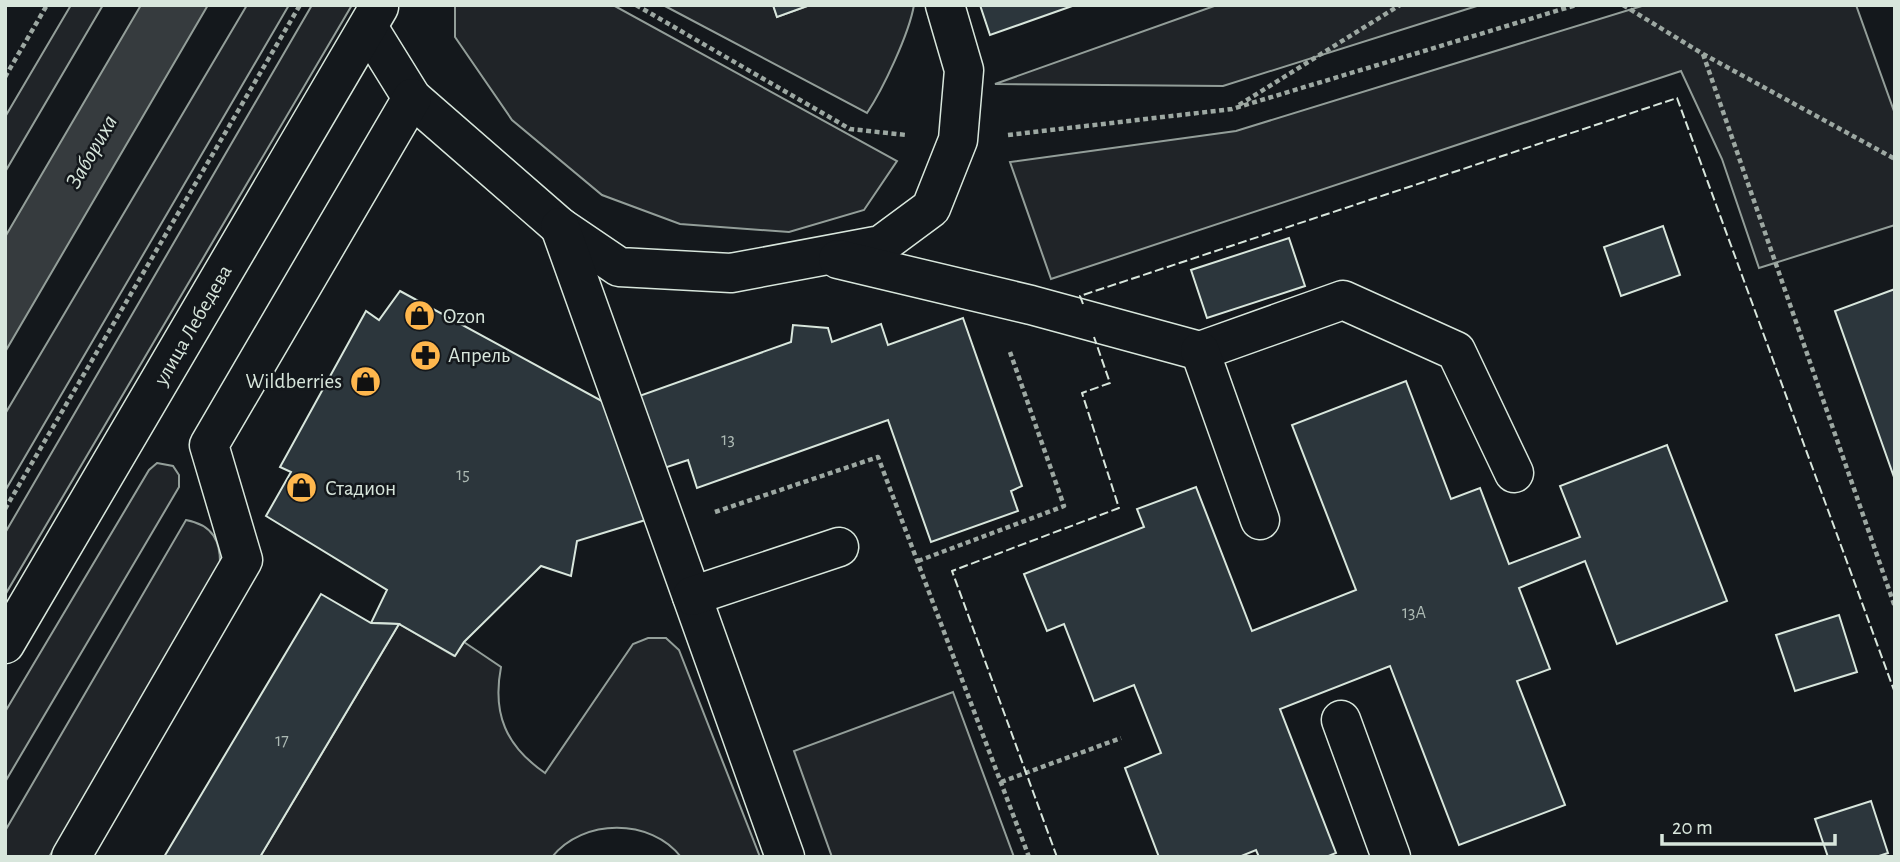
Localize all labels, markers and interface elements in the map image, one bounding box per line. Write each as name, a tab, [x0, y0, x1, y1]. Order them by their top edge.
water label: Забориха	[62, 111, 122, 193]
street label: улица Лебедева	[150, 261, 236, 390]
shop icon: Ozon	[403, 299, 437, 333]
place label: Ozon	[443, 306, 486, 327]
pharmacy icon: Апрель	[408, 338, 442, 372]
place label: Апрель	[448, 345, 510, 366]
shop icon: Wildberries	[348, 364, 382, 398]
place label: Wildberries	[246, 371, 342, 392]
house number: 13	[721, 431, 735, 449]
house number: 15	[456, 466, 470, 484]
shop icon: Стадион	[285, 471, 319, 505]
place label: Стадион	[325, 478, 396, 499]
house number: 13А	[1402, 604, 1427, 622]
house number: 17	[275, 732, 289, 750]
scale bar	[1662, 802, 1835, 846]
text: 20 m	[1672, 817, 1713, 838]

